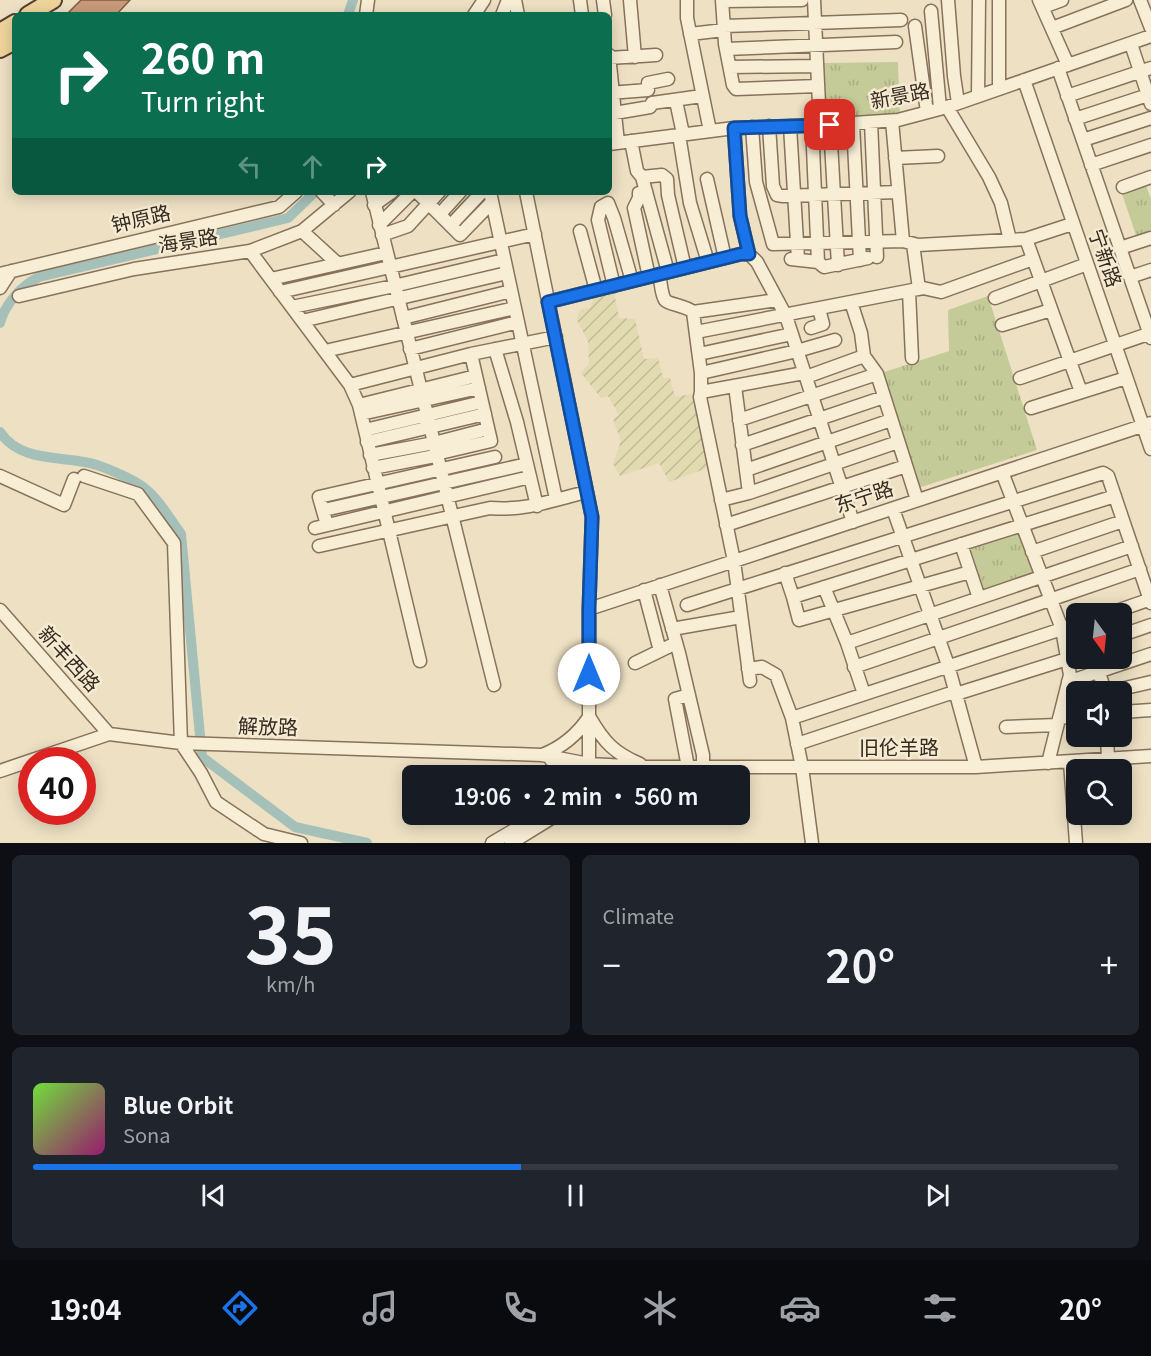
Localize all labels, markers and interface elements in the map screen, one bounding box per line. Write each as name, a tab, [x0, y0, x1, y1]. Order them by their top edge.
text: 260 m	[141, 25, 265, 86]
icon: right	[42, 36, 120, 114]
street label: 新景路	[867, 75, 932, 114]
text: Turn right	[141, 81, 265, 120]
pin	[804, 99, 855, 150]
icon: arrive	[813, 108, 846, 141]
icon: left	[233, 150, 266, 183]
icon: ahead	[296, 150, 329, 183]
icon: right	[359, 150, 392, 183]
street label: 钟原路	[108, 197, 173, 238]
street label: 海景路	[156, 221, 220, 259]
street label: 宁新路	[1083, 224, 1130, 291]
street label: 东宁路	[831, 473, 897, 519]
north arrow	[1066, 603, 1132, 669]
map controls	[1066, 603, 1132, 825]
street label: 新丰西路	[33, 619, 108, 697]
position arrow	[557, 642, 621, 706]
button: sound	[1066, 681, 1132, 747]
street label: 解放路	[238, 710, 299, 741]
street label: 旧伦羊路	[859, 732, 939, 761]
speed limit sign: 40	[18, 747, 96, 825]
button: search	[1066, 759, 1132, 825]
text: 19:06 · 2 min · 560 m	[453, 779, 699, 811]
text: 35	[245, 874, 337, 986]
text: Climate	[603, 901, 674, 930]
text: 20°	[825, 931, 895, 996]
text: −	[603, 940, 621, 988]
text: +	[1100, 940, 1118, 988]
text: km/h	[266, 969, 316, 998]
text: Blue Orbit	[123, 1088, 233, 1120]
text: Sona	[123, 1120, 171, 1149]
icon: previous	[197, 1179, 230, 1212]
icon: pause	[559, 1179, 592, 1212]
icon: next	[921, 1179, 954, 1212]
icon: directions	[219, 1287, 261, 1329]
icon: music	[359, 1287, 401, 1329]
icon: phone	[499, 1287, 541, 1329]
icon: climate	[639, 1287, 681, 1329]
icon: car	[779, 1287, 821, 1329]
icon: filters	[919, 1287, 961, 1329]
text: 19:04	[49, 1289, 121, 1328]
text: 20°	[1059, 1289, 1102, 1328]

